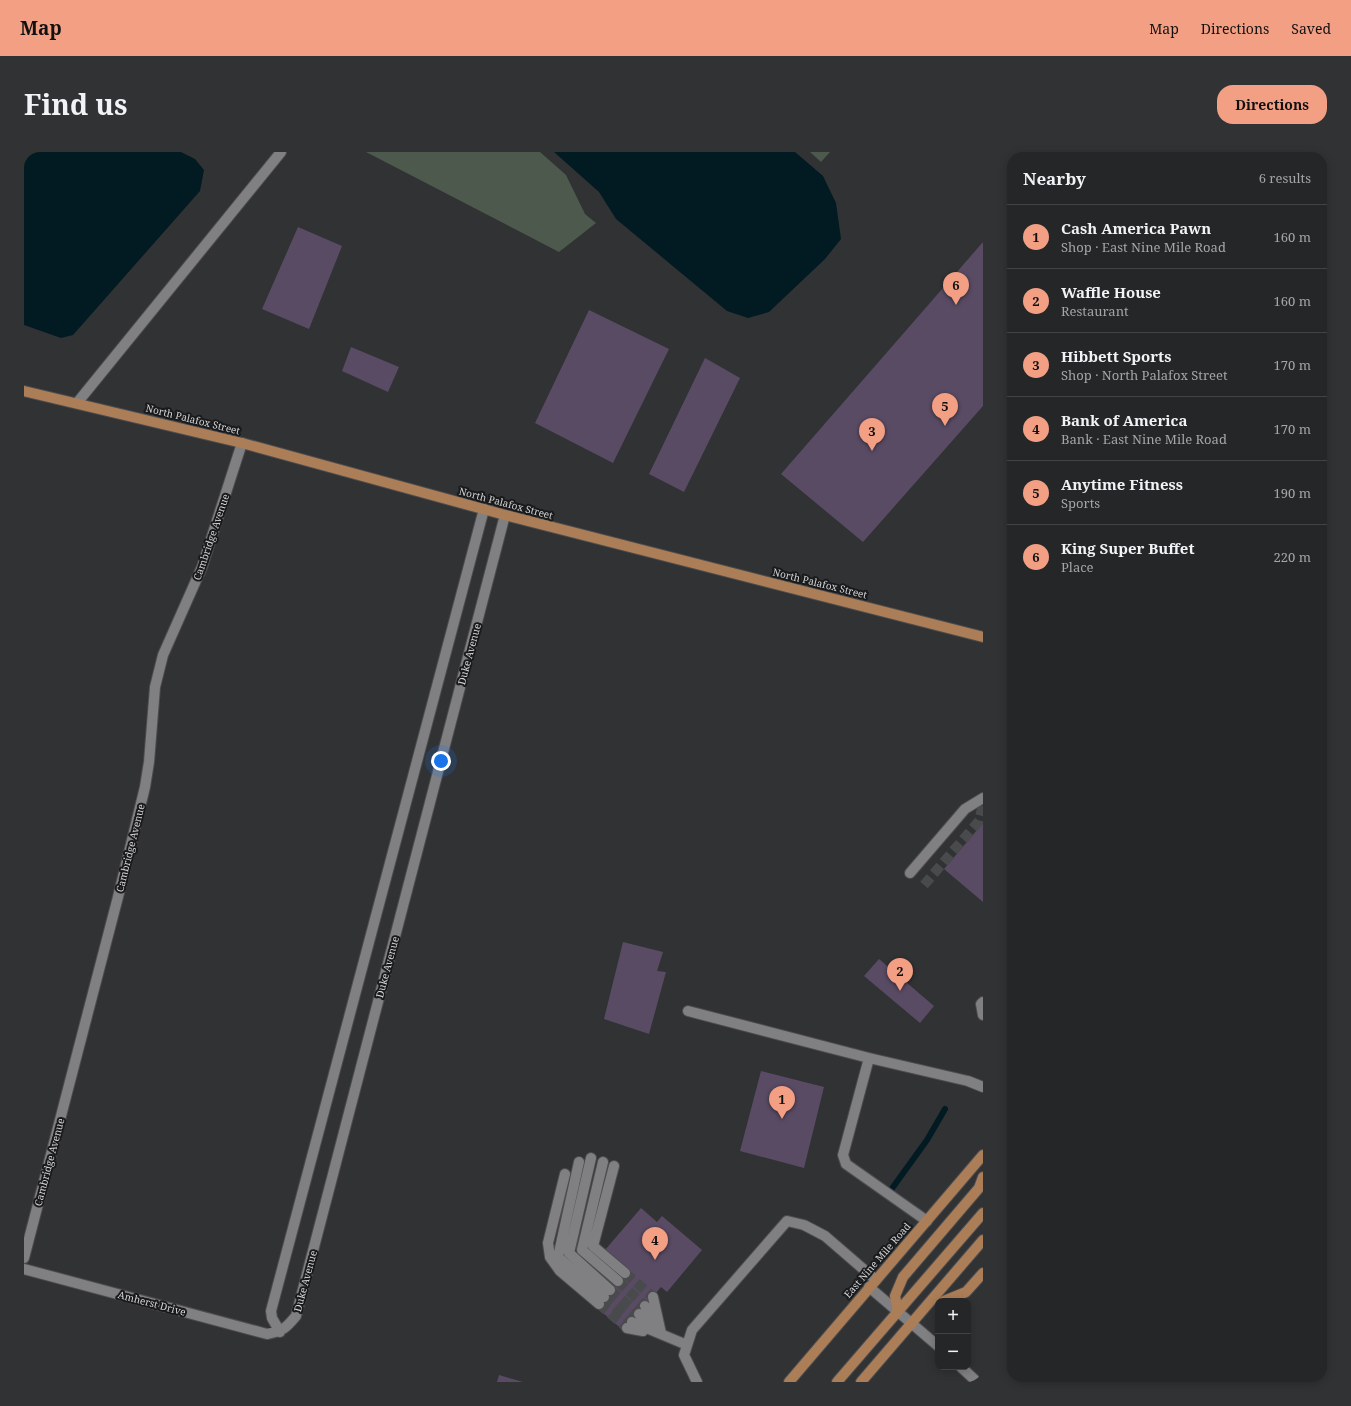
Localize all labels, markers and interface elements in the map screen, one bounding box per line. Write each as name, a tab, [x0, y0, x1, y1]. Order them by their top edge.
text: Map	[20, 15, 62, 41]
text: Map	[1149, 19, 1179, 38]
text: Directions	[1201, 19, 1269, 38]
text: Saved	[1291, 19, 1331, 38]
text: Find us	[24, 85, 128, 123]
button: Directions	[1217, 85, 1327, 124]
text: Nearby	[1023, 167, 1086, 190]
text: 6 results	[1259, 169, 1311, 187]
text: Cash America Pawn	[1061, 218, 1211, 238]
text: 1	[1032, 228, 1040, 246]
text: 160 m	[1274, 228, 1311, 246]
text: Shop · East Nine Mile Road	[1061, 238, 1226, 256]
pin: 6	[943, 272, 969, 305]
text: Waffle House	[1061, 282, 1161, 302]
text: 2	[1032, 292, 1040, 310]
text: 160 m	[1274, 292, 1311, 310]
text: Restaurant	[1061, 302, 1129, 320]
text: Hibbett Sports	[1061, 346, 1171, 366]
text: 3	[1032, 356, 1040, 374]
text: 170 m	[1274, 356, 1311, 374]
text: Shop · North Palafox Street	[1061, 366, 1228, 384]
pin: 5	[932, 393, 958, 426]
street label: North Palafox Street	[144, 401, 242, 438]
text: Bank of America	[1061, 410, 1187, 430]
pin: 3	[859, 418, 885, 451]
text: 4	[1032, 420, 1040, 438]
text: 170 m	[1274, 420, 1311, 438]
text: Bank · East Nine Mile Road	[1061, 430, 1227, 448]
text: Anytime Fitness	[1061, 474, 1183, 494]
street label: North Palafox Street	[457, 484, 555, 522]
text: 5	[1032, 484, 1040, 502]
text: 190 m	[1274, 484, 1311, 502]
street label: Cambridge Avenue	[190, 492, 232, 582]
text: Sports	[1061, 494, 1100, 512]
text: King Super Buffet	[1061, 538, 1194, 558]
text: 6	[1032, 548, 1040, 566]
text: 220 m	[1274, 548, 1311, 566]
text: Place	[1061, 558, 1094, 576]
street label: North Palafox Street	[771, 565, 869, 602]
street label: Duke Avenue	[454, 622, 484, 686]
your location	[431, 751, 451, 771]
street label: Cambridge Avenue	[112, 802, 148, 894]
street label: Duke Avenue	[372, 935, 402, 999]
pin: 2	[887, 958, 913, 991]
pin: 1	[769, 1086, 795, 1119]
street label: Cambridge Avenue	[31, 1116, 67, 1208]
street label: East Nine Mile Road	[840, 1219, 914, 1301]
pin: 4	[642, 1227, 668, 1260]
street label: Duke Avenue	[290, 1249, 320, 1313]
street label: Amherst Drive	[116, 1287, 188, 1319]
map controls	[935, 1298, 971, 1370]
button: +	[935, 1298, 971, 1334]
button: −	[935, 1334, 971, 1370]

